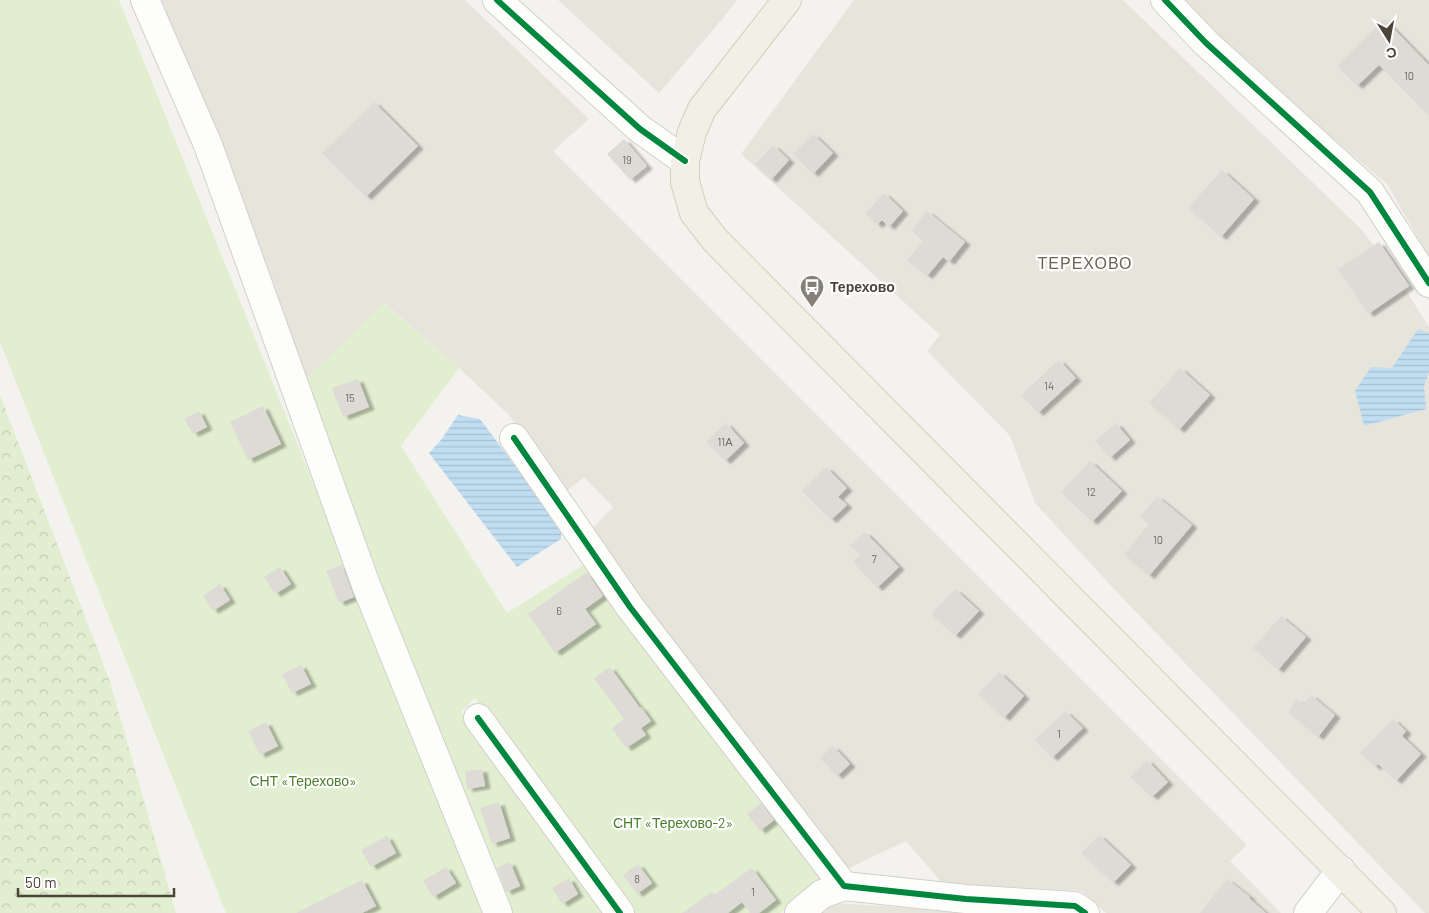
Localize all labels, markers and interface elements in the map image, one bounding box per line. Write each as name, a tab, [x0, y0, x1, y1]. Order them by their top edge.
north arrow	[1364, 15, 1414, 65]
text: С	[1385, 44, 1398, 63]
house number: 10	[1404, 69, 1414, 82]
house number: 19	[622, 153, 632, 166]
district label: ТЕРЕХОВО	[1038, 253, 1132, 272]
bus stop icon: Терехово	[799, 274, 825, 308]
place label: Терехово	[830, 278, 895, 295]
house number: 14	[1044, 379, 1054, 392]
house number: 15	[345, 391, 355, 404]
house number: 11А	[717, 435, 733, 448]
house number: 12	[1086, 485, 1096, 498]
house number: 10	[1153, 533, 1163, 546]
house number: 7	[871, 552, 877, 565]
house number: 6	[556, 604, 562, 617]
house number: 1	[1057, 727, 1061, 740]
park label: СНТ «Терехово»	[249, 772, 357, 789]
park label: СНТ «Терехово-2»	[613, 814, 733, 831]
scale bar	[18, 866, 174, 898]
house number: 8	[634, 872, 640, 885]
text: 50 m	[25, 873, 57, 891]
house number: 1	[751, 885, 755, 898]

